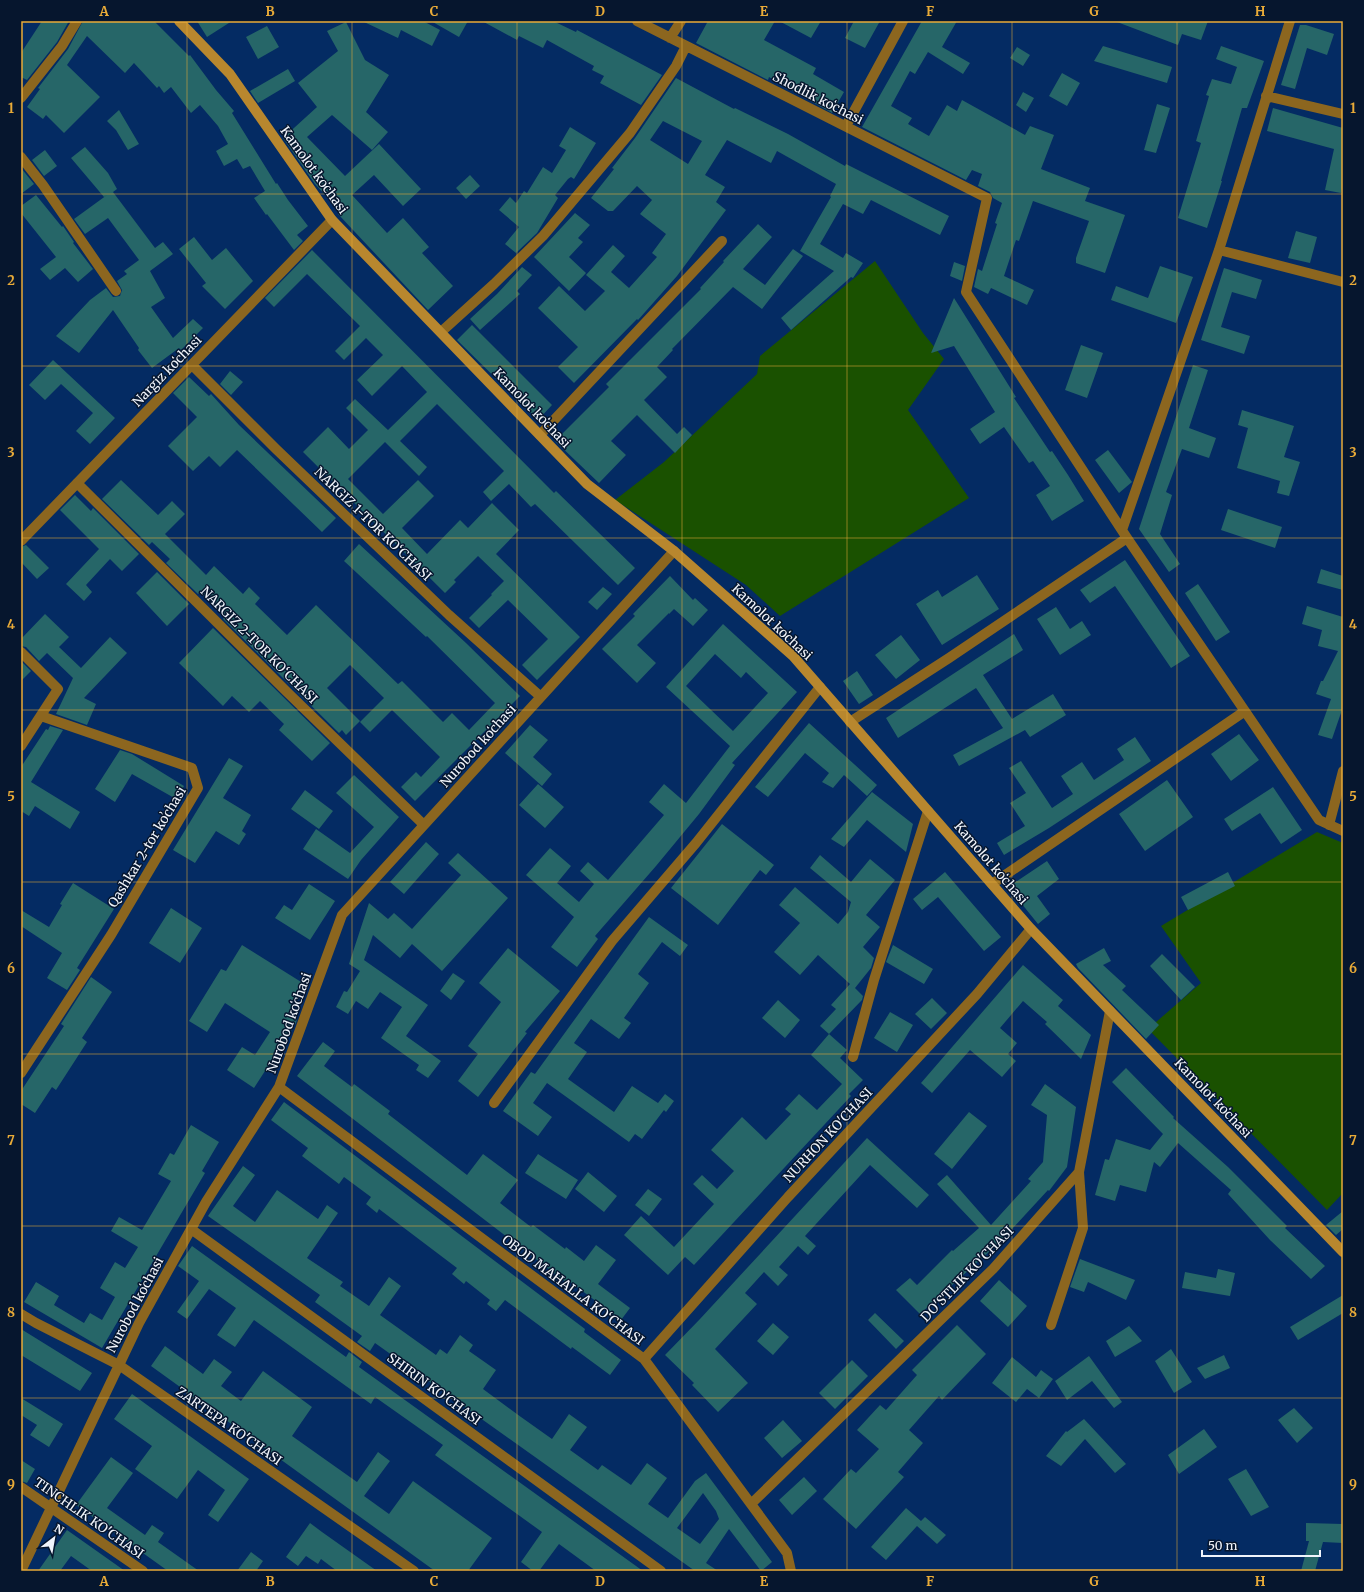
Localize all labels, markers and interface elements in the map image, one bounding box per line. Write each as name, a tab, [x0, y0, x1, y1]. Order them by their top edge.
text: A	[98, 3, 109, 20]
text: B	[265, 3, 275, 20]
text: C	[430, 3, 439, 20]
text: D	[595, 3, 605, 20]
text: E	[760, 3, 769, 20]
text: F	[926, 3, 934, 20]
text: G	[1089, 3, 1099, 20]
text: H	[1255, 3, 1266, 20]
street label: Shodlik koʻchasi	[770, 68, 866, 128]
text: 1	[8, 100, 14, 117]
text: 1	[1350, 100, 1356, 117]
street label: Kamolot koʻchasi	[276, 123, 352, 217]
text: 2	[7, 272, 15, 289]
text: 2	[1349, 272, 1357, 289]
street label: Nargiz koʻchasi	[129, 332, 205, 410]
street label: Kamolot koʻchasi	[490, 365, 574, 451]
text: 3	[7, 444, 15, 461]
text: 3	[1349, 444, 1357, 461]
street label: NARGIZ 1-TOR KO‘CHASI	[311, 463, 435, 585]
street label: Kamolot koʻchasi	[728, 580, 816, 664]
street label: NARGIZ 2-TOR KO‘CHASI	[197, 583, 321, 707]
text: 4	[7, 616, 16, 633]
text: 4	[1349, 616, 1358, 633]
street label: Nurobod koʻchasi	[436, 701, 520, 791]
street label: Qashkar 2-tor koʼchasi	[104, 783, 190, 911]
text: 5	[7, 788, 15, 805]
text: 5	[1349, 788, 1357, 805]
street label: Kamolot koʻchasi	[950, 818, 1032, 908]
text: 6	[7, 960, 15, 977]
text: 6	[1349, 960, 1357, 977]
street label: Nurobod koʻchasi	[263, 970, 315, 1076]
street label: Kamolot koʻchasi	[1171, 1055, 1255, 1141]
street label: NURHON KO'CHASI	[780, 1084, 876, 1186]
text: 7	[7, 1132, 15, 1149]
text: 7	[1349, 1132, 1357, 1149]
street label: DO'STLIK KO'CHASI	[917, 1222, 1017, 1326]
street label: OBOD MAHALLA KO‘CHASI	[499, 1231, 647, 1349]
street label: Nurobod koʻchasi	[103, 1254, 167, 1356]
text: 8	[7, 1304, 15, 1321]
text: 8	[1349, 1304, 1357, 1321]
street label: SHIRIN KO'CHASI	[384, 1349, 484, 1429]
street label: ZARTEPA KO'CHASI	[173, 1383, 285, 1469]
street label: TINCHLIK KO'CHASI	[31, 1474, 147, 1562]
text: 9	[7, 1476, 15, 1493]
text: 9	[1349, 1476, 1357, 1493]
north arrow	[34, 1518, 74, 1558]
scale bar	[1202, 1532, 1320, 1558]
text: 50 m	[1208, 1538, 1237, 1553]
text: A	[98, 1573, 109, 1590]
text: B	[265, 1573, 275, 1590]
text: C	[430, 1573, 439, 1590]
text: D	[595, 1573, 605, 1590]
text: E	[760, 1573, 769, 1590]
text: F	[926, 1573, 934, 1590]
text: G	[1089, 1573, 1099, 1590]
text: H	[1255, 1573, 1266, 1590]

